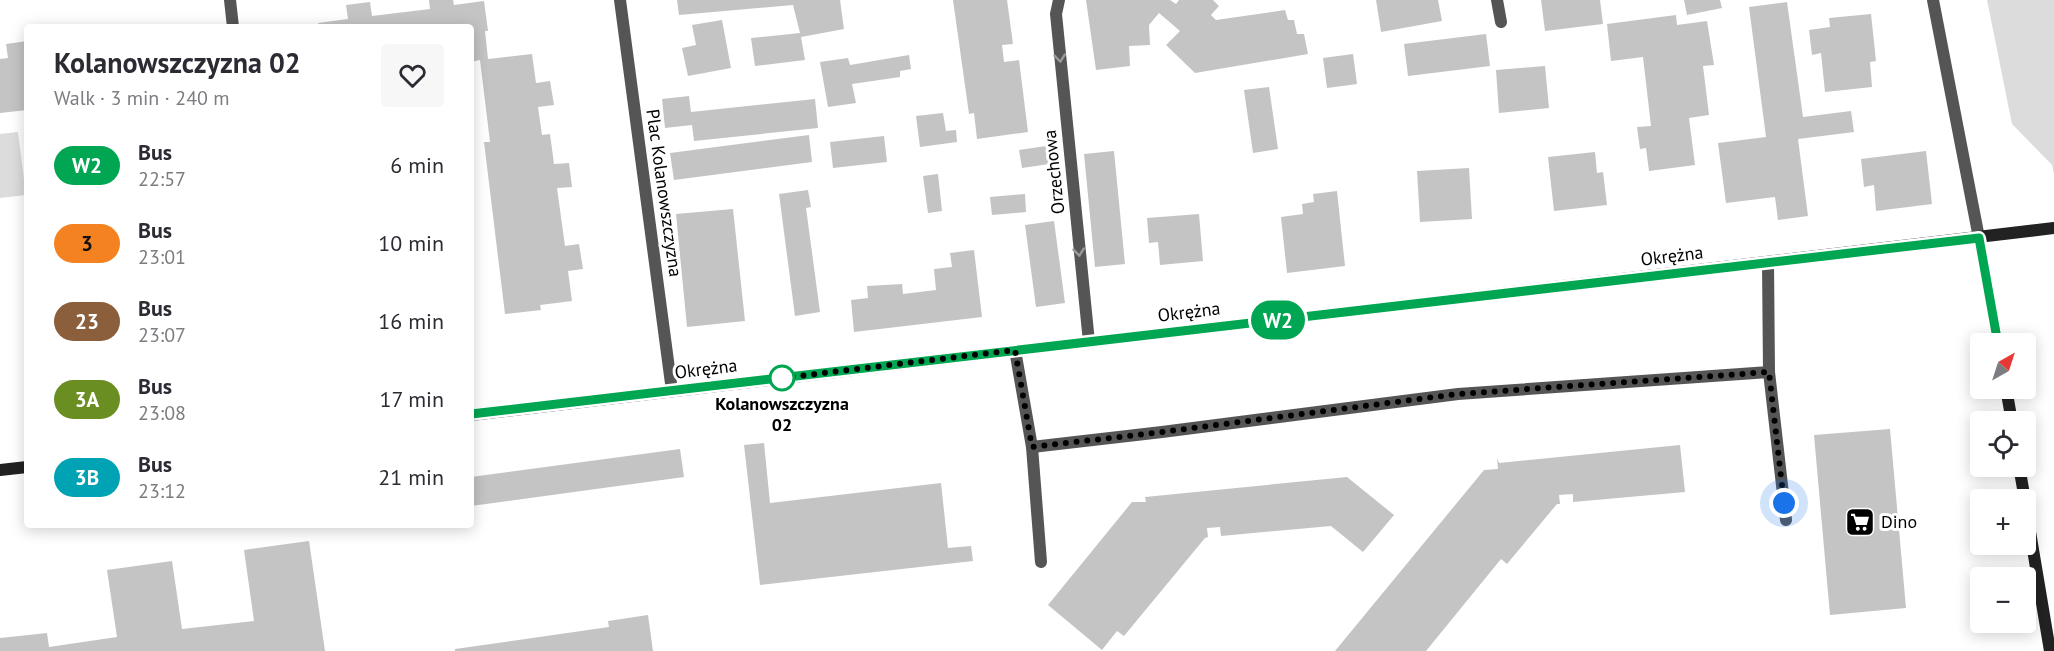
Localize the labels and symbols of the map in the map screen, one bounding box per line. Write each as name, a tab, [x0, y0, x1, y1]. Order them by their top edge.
one-way arrow	[1053, 53, 1066, 62]
street label: Plac Kolanowszczyzna	[641, 108, 688, 278]
street label: Orzechowa	[1038, 129, 1069, 215]
street label: Okrężna	[1639, 240, 1705, 271]
one-way arrow	[1073, 247, 1085, 257]
street label: Okrężna	[1156, 296, 1222, 327]
line badge: W2	[1251, 300, 1305, 340]
north arrow	[1970, 333, 2036, 399]
street label: Okrężna	[673, 353, 739, 384]
marker: Kolanowszczyzna 02	[769, 365, 795, 391]
place label: Kolanowszczyzna 02	[715, 392, 849, 436]
your location	[1769, 488, 1799, 518]
supermarket icon: Dino	[1844, 506, 1876, 538]
place label: Dino	[1881, 510, 1917, 533]

